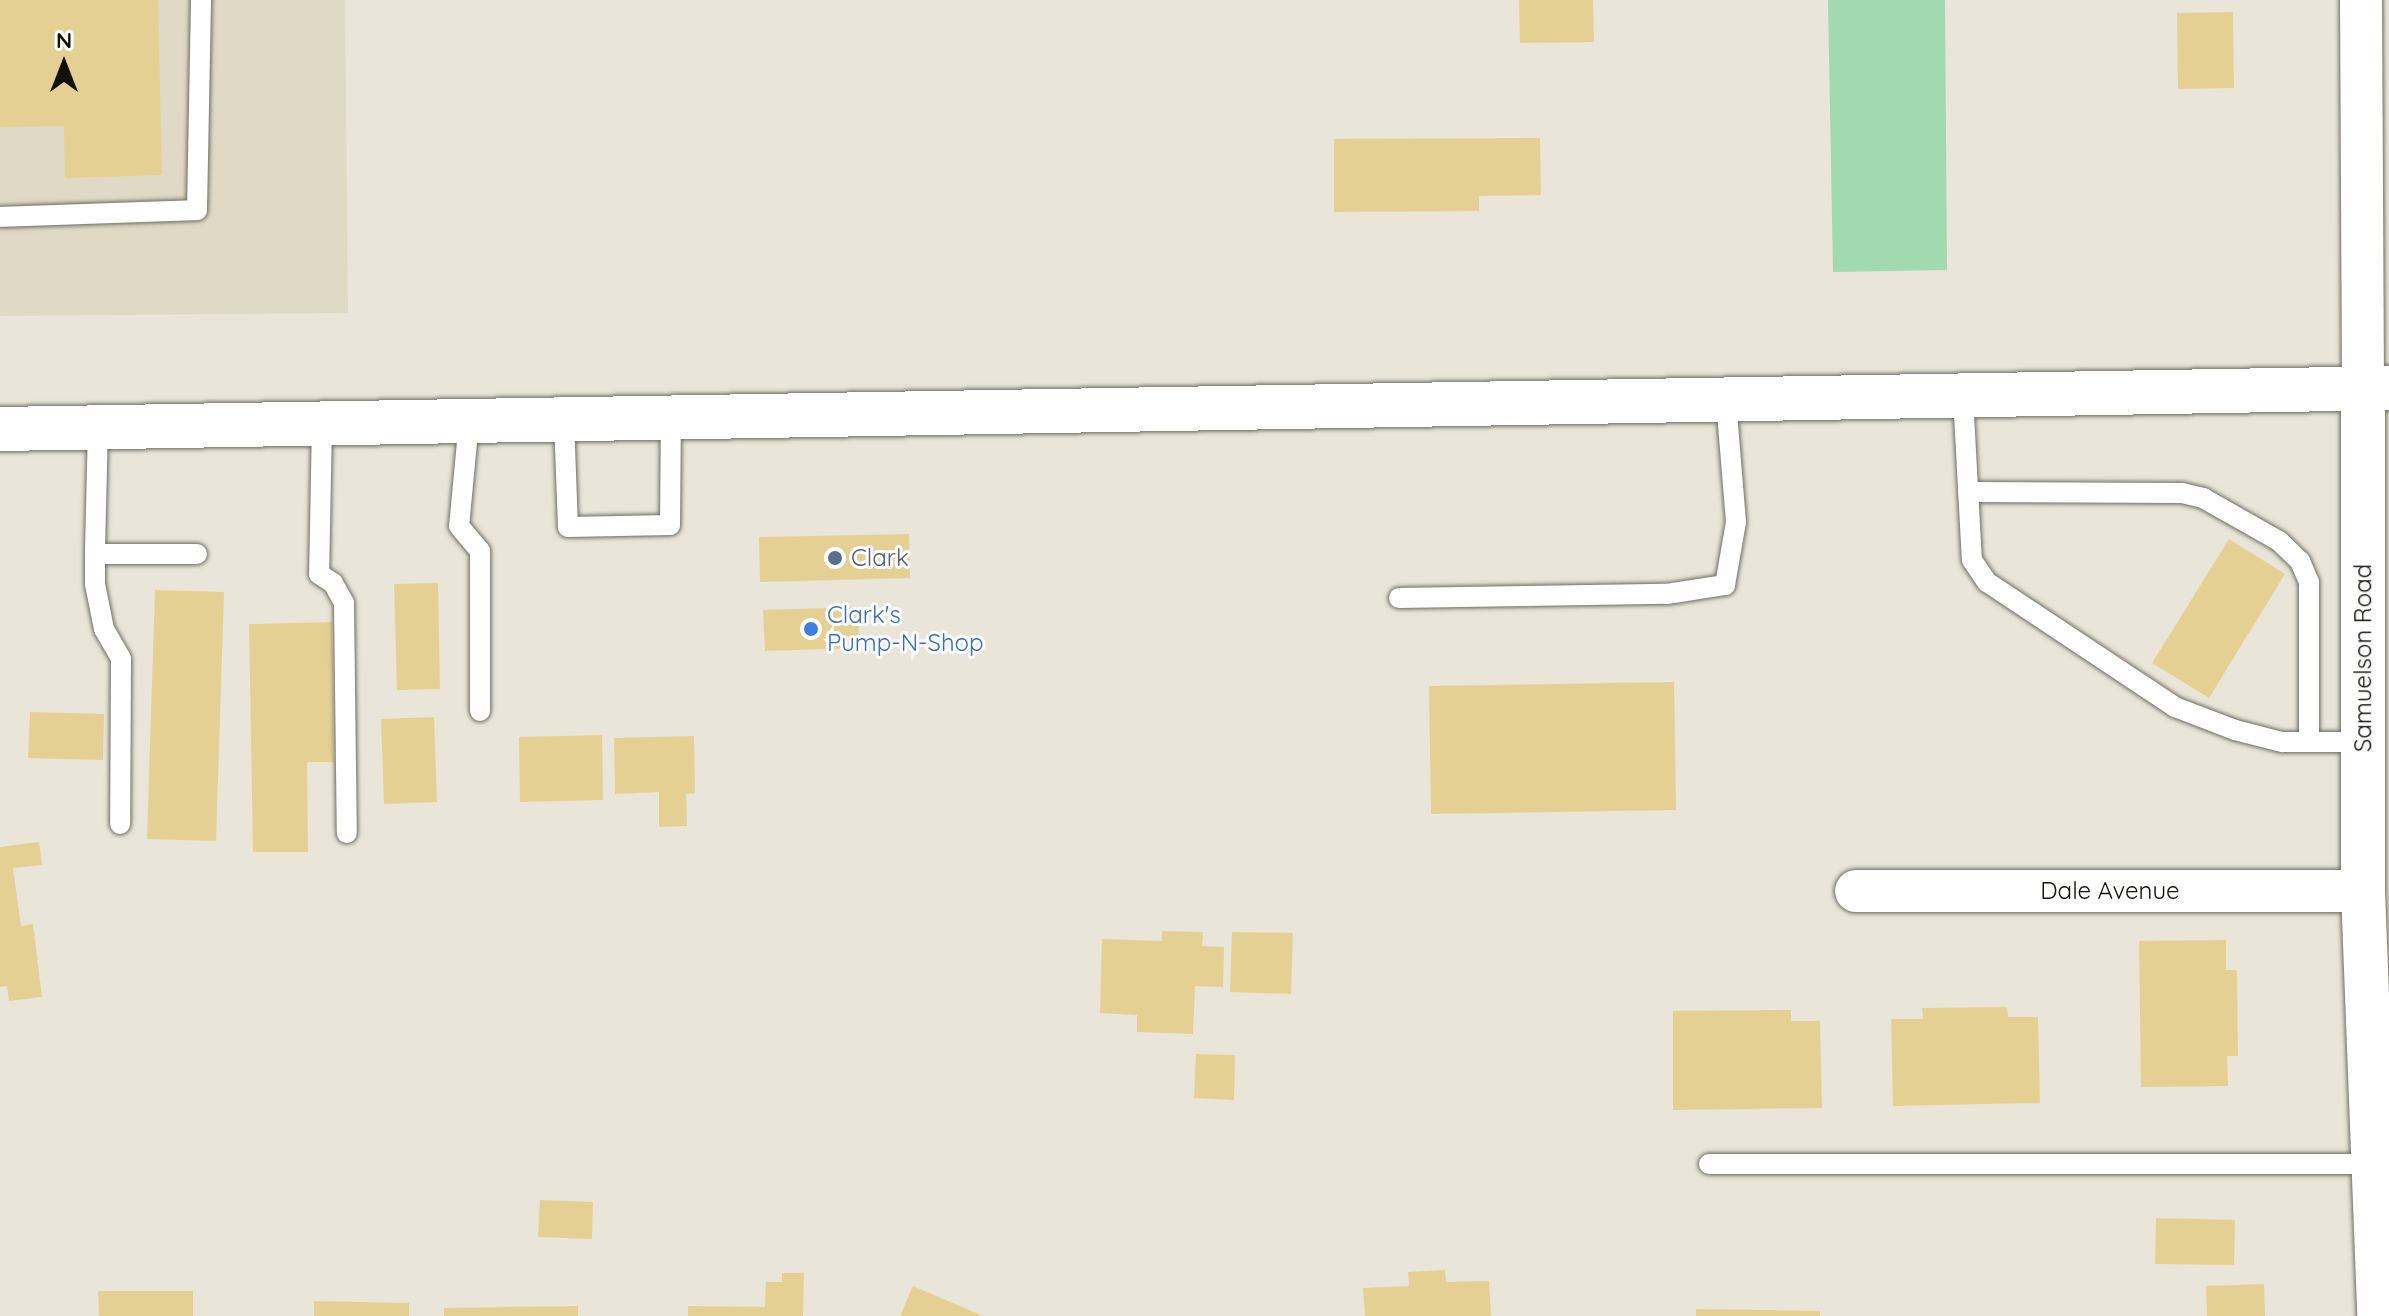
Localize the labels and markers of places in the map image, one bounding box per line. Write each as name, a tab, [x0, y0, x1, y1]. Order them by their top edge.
place label: Clark	[851, 544, 909, 572]
marker: Clark	[826, 549, 844, 567]
place label: Clark's Pump-N-Shop	[827, 601, 984, 657]
marker: Clark's Pump-N-Shop	[802, 620, 820, 638]

